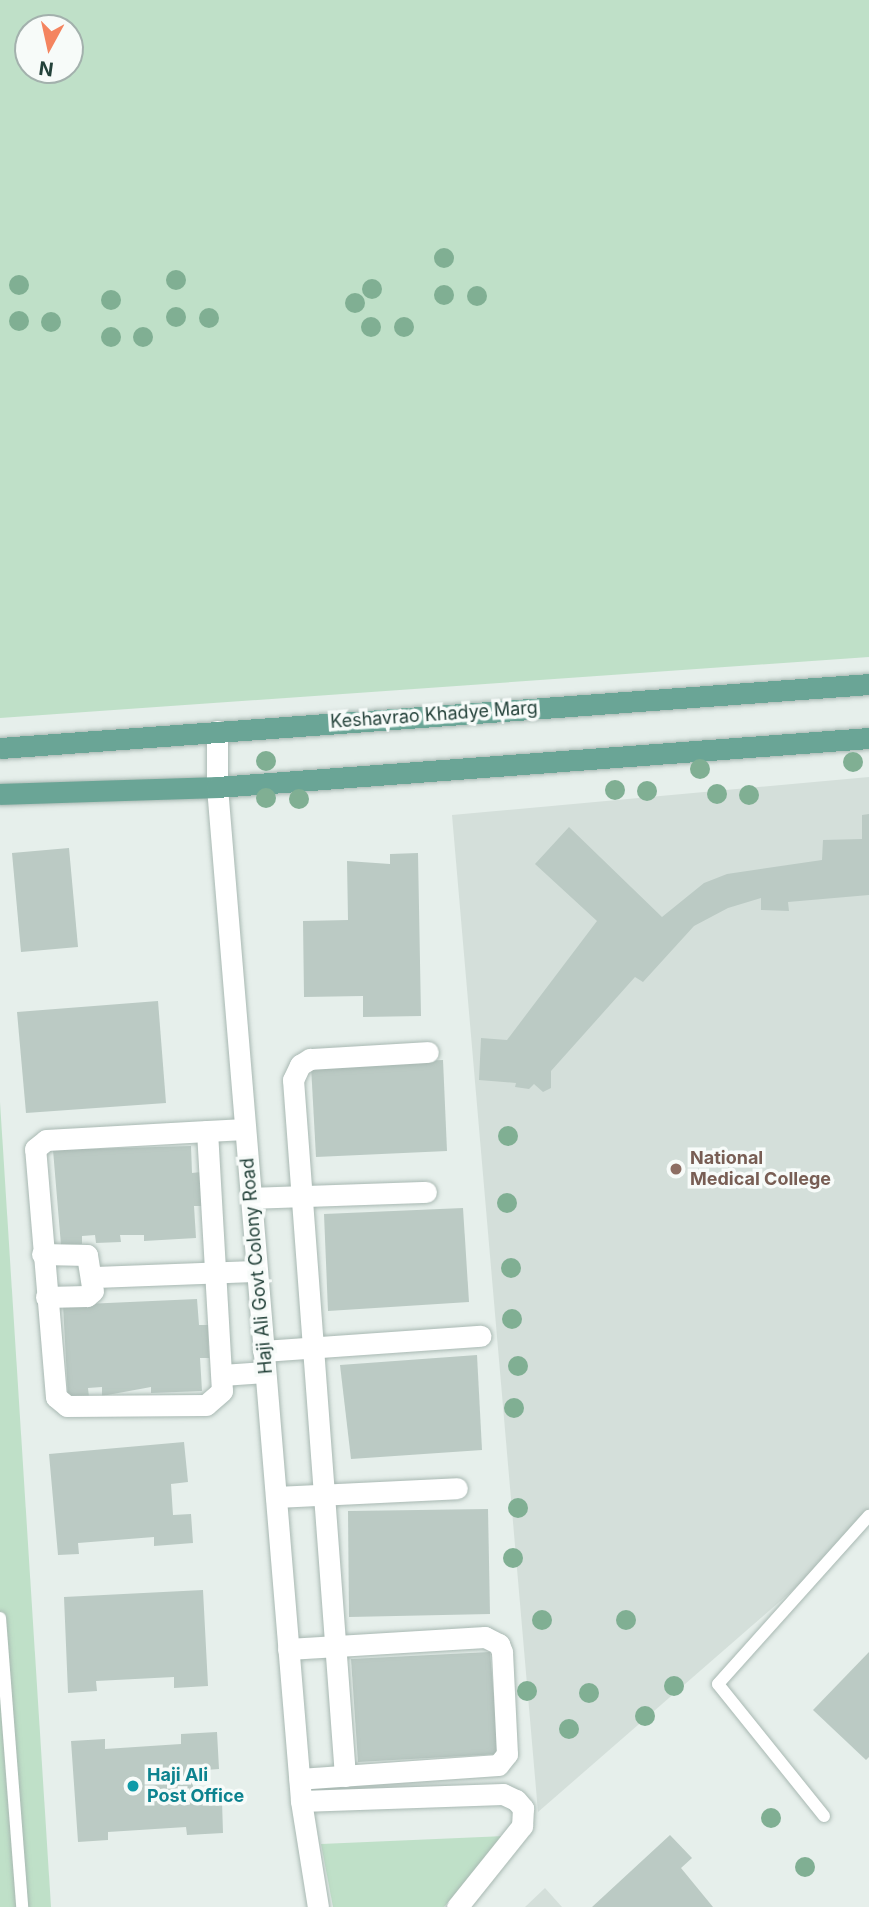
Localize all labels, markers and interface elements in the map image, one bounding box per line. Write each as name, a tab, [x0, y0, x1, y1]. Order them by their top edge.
north arrow	[14, 14, 84, 84]
text: N	[38, 56, 55, 81]
street label: Keshavrao Khadye Marg	[330, 697, 538, 733]
place label: National Medical College	[690, 1148, 831, 1190]
street label: Haji Ali Govt Colony Road	[237, 1157, 277, 1375]
marker: National Medical College	[668, 1161, 684, 1177]
place label: Haji Ali Post Office	[147, 1765, 244, 1808]
marker: Haji Ali Post Office	[125, 1778, 141, 1794]

